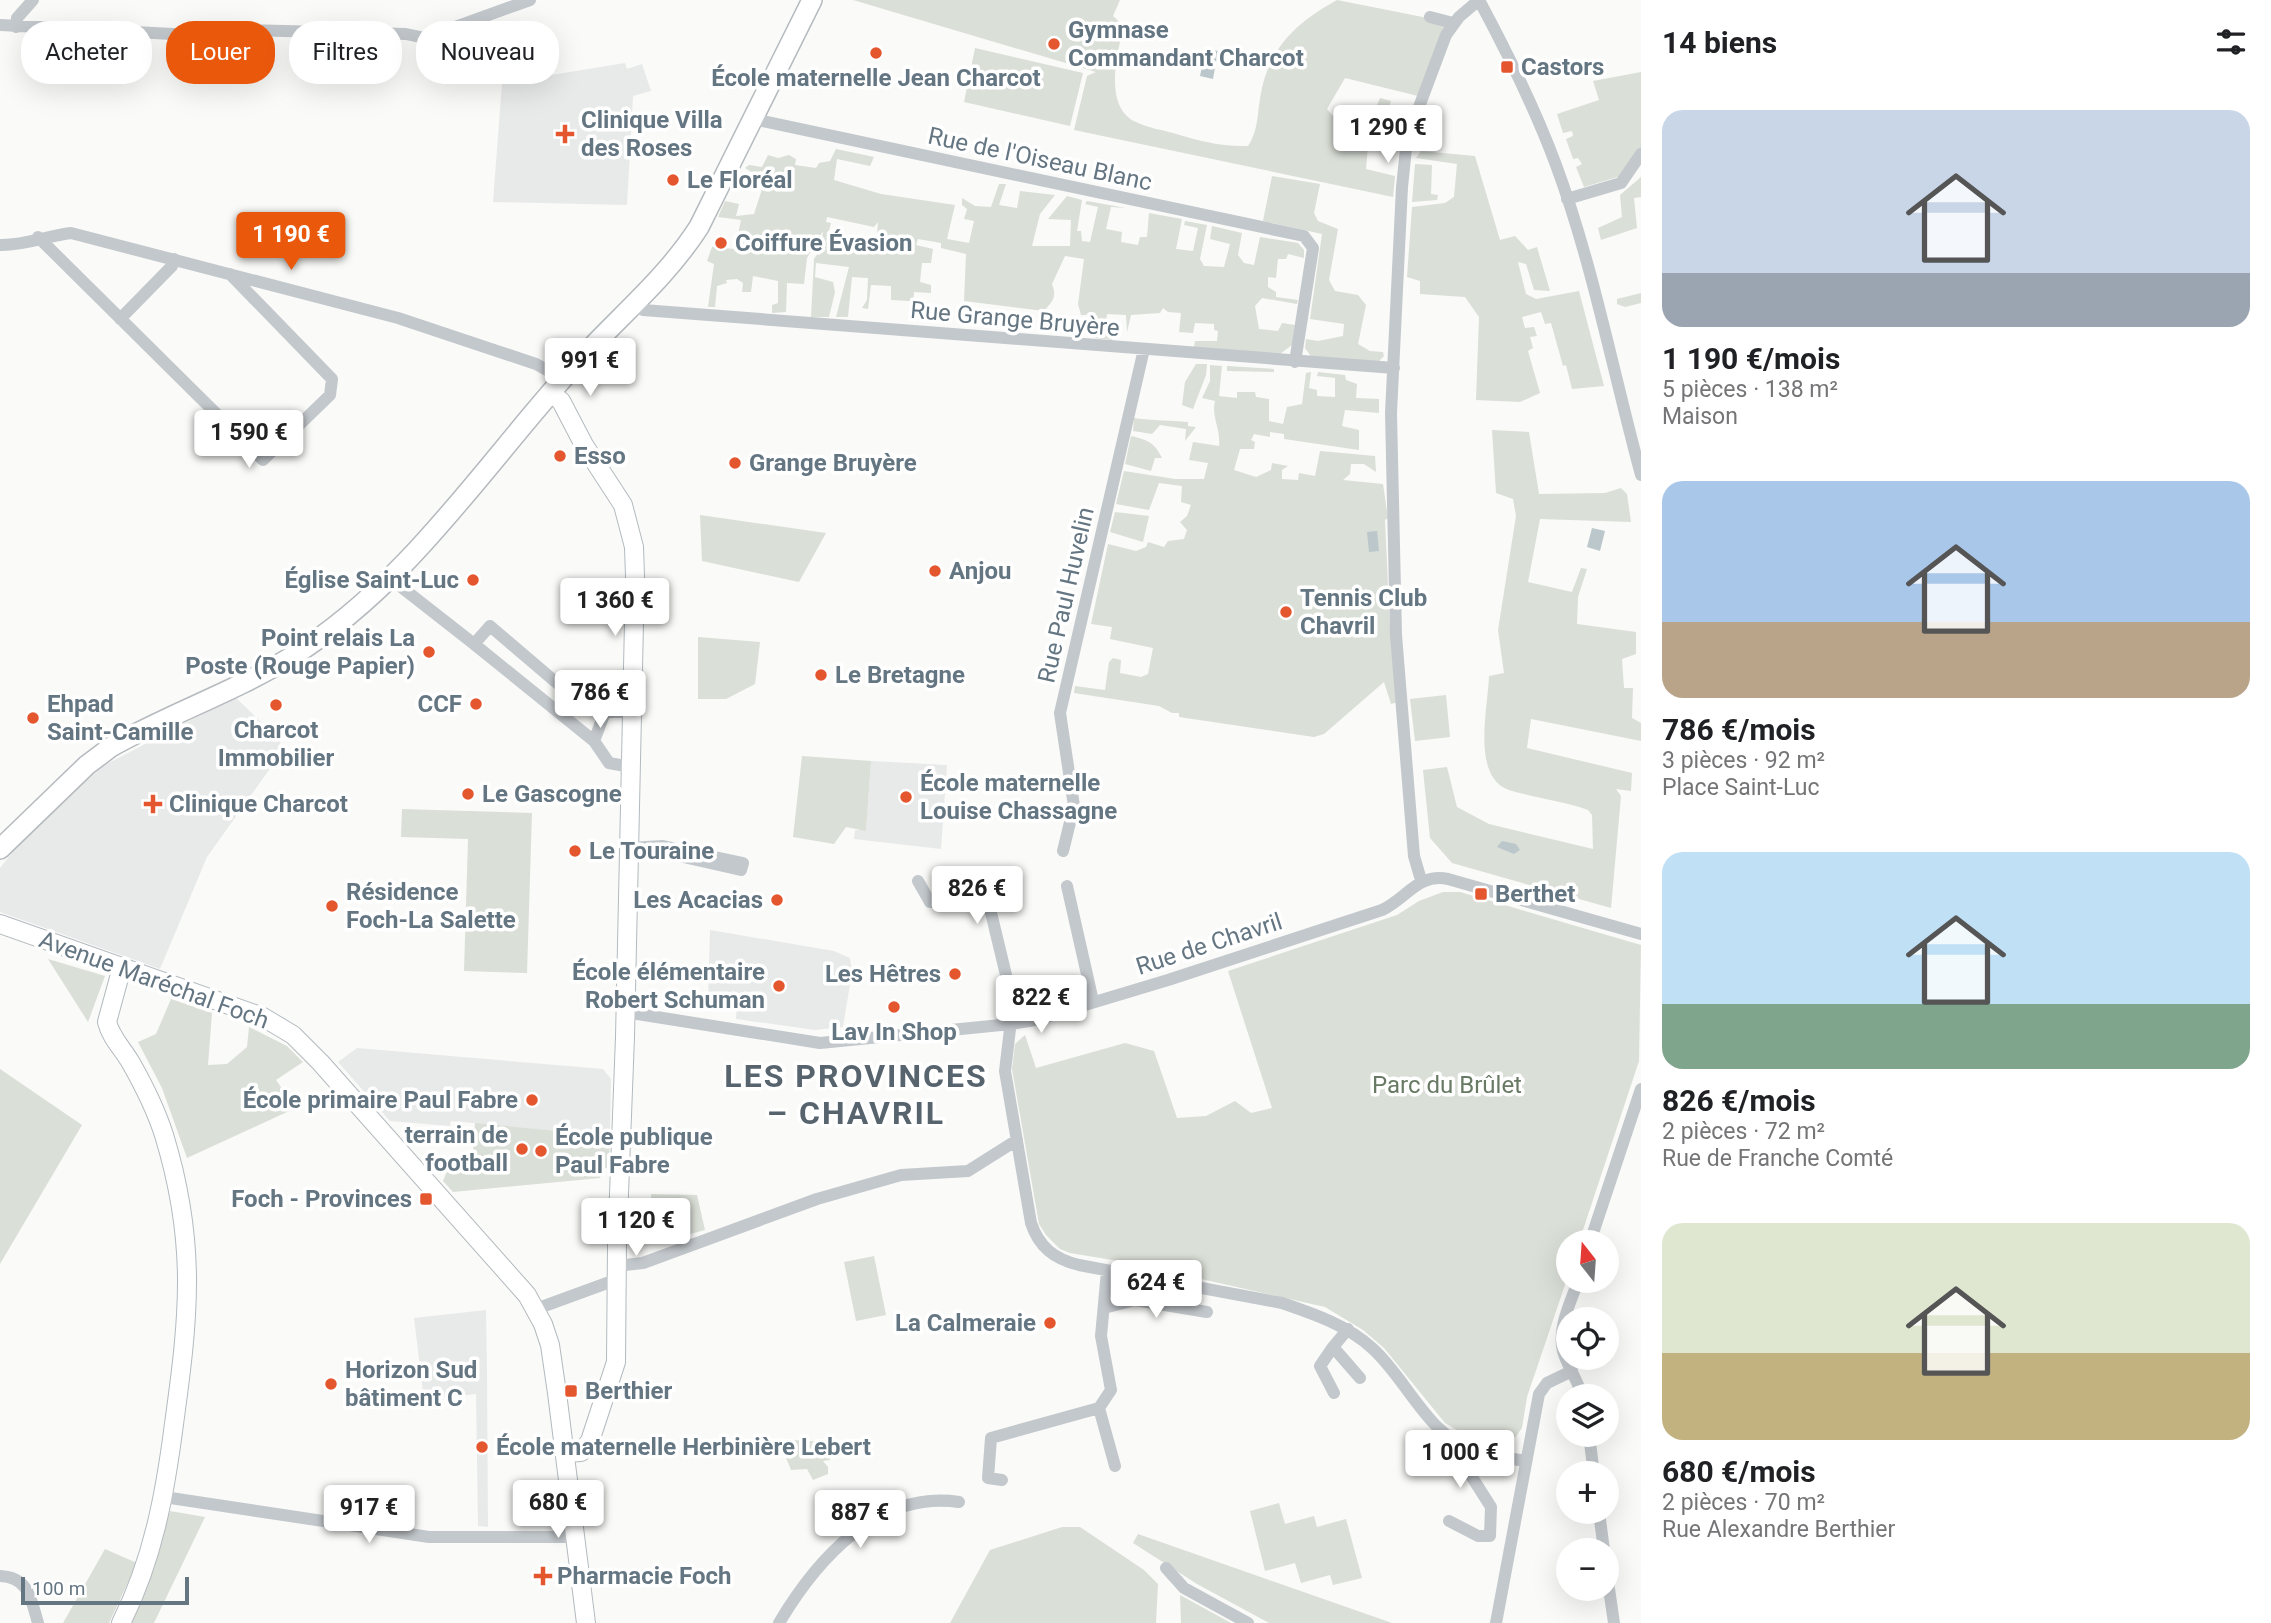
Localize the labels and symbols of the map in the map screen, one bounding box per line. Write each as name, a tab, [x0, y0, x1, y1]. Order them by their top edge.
place label: Gymnase Commandant Charcot	[1068, 16, 1304, 72]
marker: Gymnase Commandant Charcot	[1046, 36, 1062, 52]
marker: École maternelle Jean Charcot	[868, 45, 884, 61]
place label: Castors	[1521, 53, 1604, 81]
marker: Castors	[1499, 59, 1515, 75]
place label: École maternelle Jean Charcot	[711, 64, 1041, 92]
place label: Clinique Villa des Roses	[581, 106, 723, 162]
pin: 1 290 €	[1323, 106, 1453, 165]
street label: Rue de l'Oiseau Blanc	[925, 122, 1155, 196]
marker: Clinique Villa des Roses	[555, 124, 575, 144]
place label: Le Floréal	[687, 166, 793, 194]
marker: Le Floréal	[665, 172, 681, 188]
pin: 1 190 €	[226, 212, 356, 272]
place label: Coiffure Évasion	[735, 229, 912, 257]
marker: Coiffure Évasion	[713, 235, 729, 251]
street label: Rue Grange Bruyère	[909, 296, 1121, 342]
pin: 991 €	[541, 338, 639, 398]
pin: 1 590 €	[184, 410, 314, 470]
place label: Esso	[574, 442, 626, 470]
marker: Esso	[552, 448, 568, 464]
place label: Grange Bruyère	[749, 449, 917, 477]
marker: Grange Bruyère	[727, 455, 743, 471]
street label: Rue Paul Huvelin	[1032, 505, 1100, 685]
place label: Anjou	[949, 557, 1011, 585]
marker: Anjou	[927, 563, 943, 579]
place label: Église Saint-Luc	[284, 566, 459, 594]
marker: Église Saint-Luc	[465, 572, 481, 588]
pin: 1 360 €	[550, 578, 680, 638]
place label: Tennis Club Chavril	[1300, 584, 1427, 640]
marker: Tennis Club Chavril	[1278, 604, 1294, 620]
place label: Point relais La Poste (Rouge Papier)	[185, 624, 415, 680]
marker: Point relais La Poste (Rouge Papier)	[421, 644, 437, 660]
place label: Le Bretagne	[835, 661, 965, 689]
marker: Le Bretagne	[813, 667, 829, 683]
pin: 786 €	[551, 670, 649, 730]
place label: Ehpad Saint-Camille	[47, 690, 193, 746]
place label: CCF	[417, 690, 462, 718]
marker: CCF	[468, 696, 484, 712]
marker: Charcot Immobilier	[268, 697, 284, 713]
marker: Ehpad Saint-Camille	[25, 710, 41, 726]
place label: Charcot Immobilier	[218, 716, 334, 772]
place label: École maternelle Louise Chassagne	[920, 769, 1117, 825]
place label: Le Gascogne	[482, 780, 622, 808]
marker: Le Gascogne	[460, 786, 476, 802]
marker: École maternelle Louise Chassagne	[898, 789, 914, 805]
place label: Clinique Charcot	[169, 790, 348, 818]
marker: Clinique Charcot	[143, 794, 163, 814]
place label: Le Touraine	[589, 837, 714, 865]
marker: Le Touraine	[567, 843, 583, 859]
pin: 826 €	[928, 866, 1026, 926]
place label: Résidence Foch-La Salette	[346, 878, 516, 934]
place label: Berthet	[1495, 880, 1575, 908]
place label: Les Acacias	[633, 886, 763, 914]
marker: Berthet	[1473, 886, 1489, 902]
marker: Les Acacias	[769, 892, 785, 908]
marker: Résidence Foch-La Salette	[324, 898, 340, 914]
street label: Rue de Chavril	[1132, 907, 1286, 981]
street label: Avenue Maréchal Foch	[35, 925, 273, 1035]
place label: École élémentaire Robert Schuman	[572, 958, 765, 1014]
place label: Les Hêtres	[825, 960, 941, 988]
marker: Les Hêtres	[947, 966, 963, 982]
pin: 822 €	[992, 976, 1090, 1035]
marker: École élémentaire Robert Schuman	[771, 978, 787, 994]
marker: Lav In Shop	[886, 999, 902, 1015]
place label: Lav In Shop	[831, 1018, 957, 1046]
district label: LES PROVINCES – CHAVRIL	[724, 1057, 988, 1132]
park label: Parc du Brûlet	[1372, 1071, 1522, 1099]
place label: École primaire Paul Fabre	[243, 1086, 518, 1114]
marker: École primaire Paul Fabre	[524, 1092, 540, 1108]
place label: terrain de football	[405, 1121, 508, 1177]
place label: École publique Paul Fabre	[555, 1123, 713, 1179]
marker: terrain de football	[514, 1141, 530, 1157]
marker: École publique Paul Fabre	[533, 1143, 549, 1159]
place label: Foch - Provinces	[231, 1185, 412, 1213]
marker: Foch - Provinces	[418, 1191, 434, 1207]
pin: 1 120 €	[571, 1198, 701, 1258]
north arrow	[1556, 1230, 1619, 1293]
pin: 624 €	[1107, 1260, 1205, 1320]
place label: La Calmeraie	[895, 1309, 1036, 1337]
marker: La Calmeraie	[1042, 1315, 1058, 1331]
place label: Horizon Sud bâtiment C	[345, 1356, 477, 1412]
marker: Horizon Sud bâtiment C	[323, 1376, 339, 1392]
place label: Berthier	[585, 1377, 673, 1405]
marker: Berthier	[563, 1383, 579, 1399]
pin: 1 000 €	[1395, 1430, 1525, 1490]
place label: École maternelle Herbinière Lebert	[496, 1433, 871, 1461]
marker: École maternelle Herbinière Lebert	[474, 1439, 490, 1455]
pin: 680 €	[509, 1480, 607, 1540]
pin: 917 €	[320, 1486, 418, 1545]
pin: 887 €	[811, 1490, 909, 1550]
place label: Pharmacie Foch	[557, 1562, 731, 1590]
marker: Pharmacie Foch	[535, 1568, 551, 1584]
scale bar	[21, 1574, 189, 1606]

